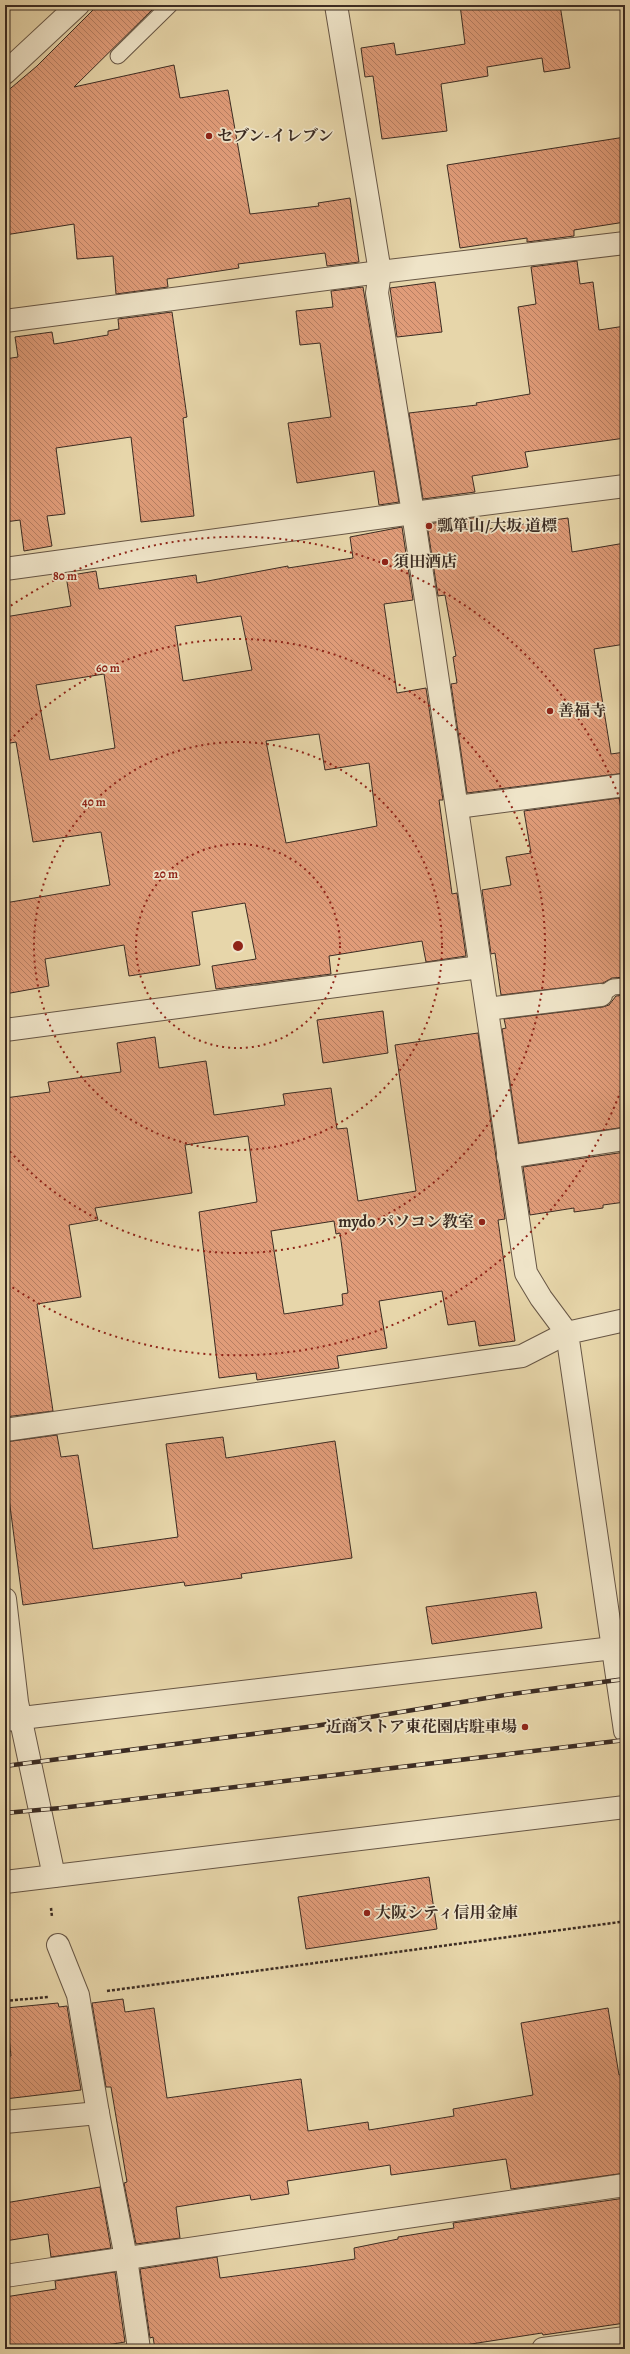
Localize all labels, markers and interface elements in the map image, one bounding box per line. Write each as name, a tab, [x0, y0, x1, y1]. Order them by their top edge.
place label: セブン-イレブン	[217, 125, 333, 147]
marker: セブン-イレブン	[204, 131, 214, 141]
place label: 瓢箪山/大坂 道標	[437, 515, 557, 537]
marker: 瓢箪山/大坂 道標	[424, 521, 434, 531]
place label: 須田酒店	[393, 551, 457, 573]
marker: 須田酒店	[380, 557, 390, 567]
text: 80 m	[53, 568, 77, 584]
text: 60 m	[96, 660, 120, 676]
place label: 善福寺	[558, 700, 606, 722]
marker: 善福寺	[545, 706, 555, 716]
text: 40 m	[82, 794, 106, 810]
text: 20 m	[154, 866, 178, 882]
centre of rings	[231, 939, 245, 953]
place label: mydo パソコン教室	[338, 1211, 474, 1233]
marker: mydo パソコン教室	[477, 1217, 487, 1227]
place label: 近商ストア東花園店駐車場	[325, 1716, 517, 1738]
marker: 近商ストア東花園店駐車場	[520, 1722, 530, 1732]
place label: 大阪シティ信用金庫	[375, 1902, 518, 1924]
marker: 大阪シティ信用金庫	[362, 1908, 372, 1918]

